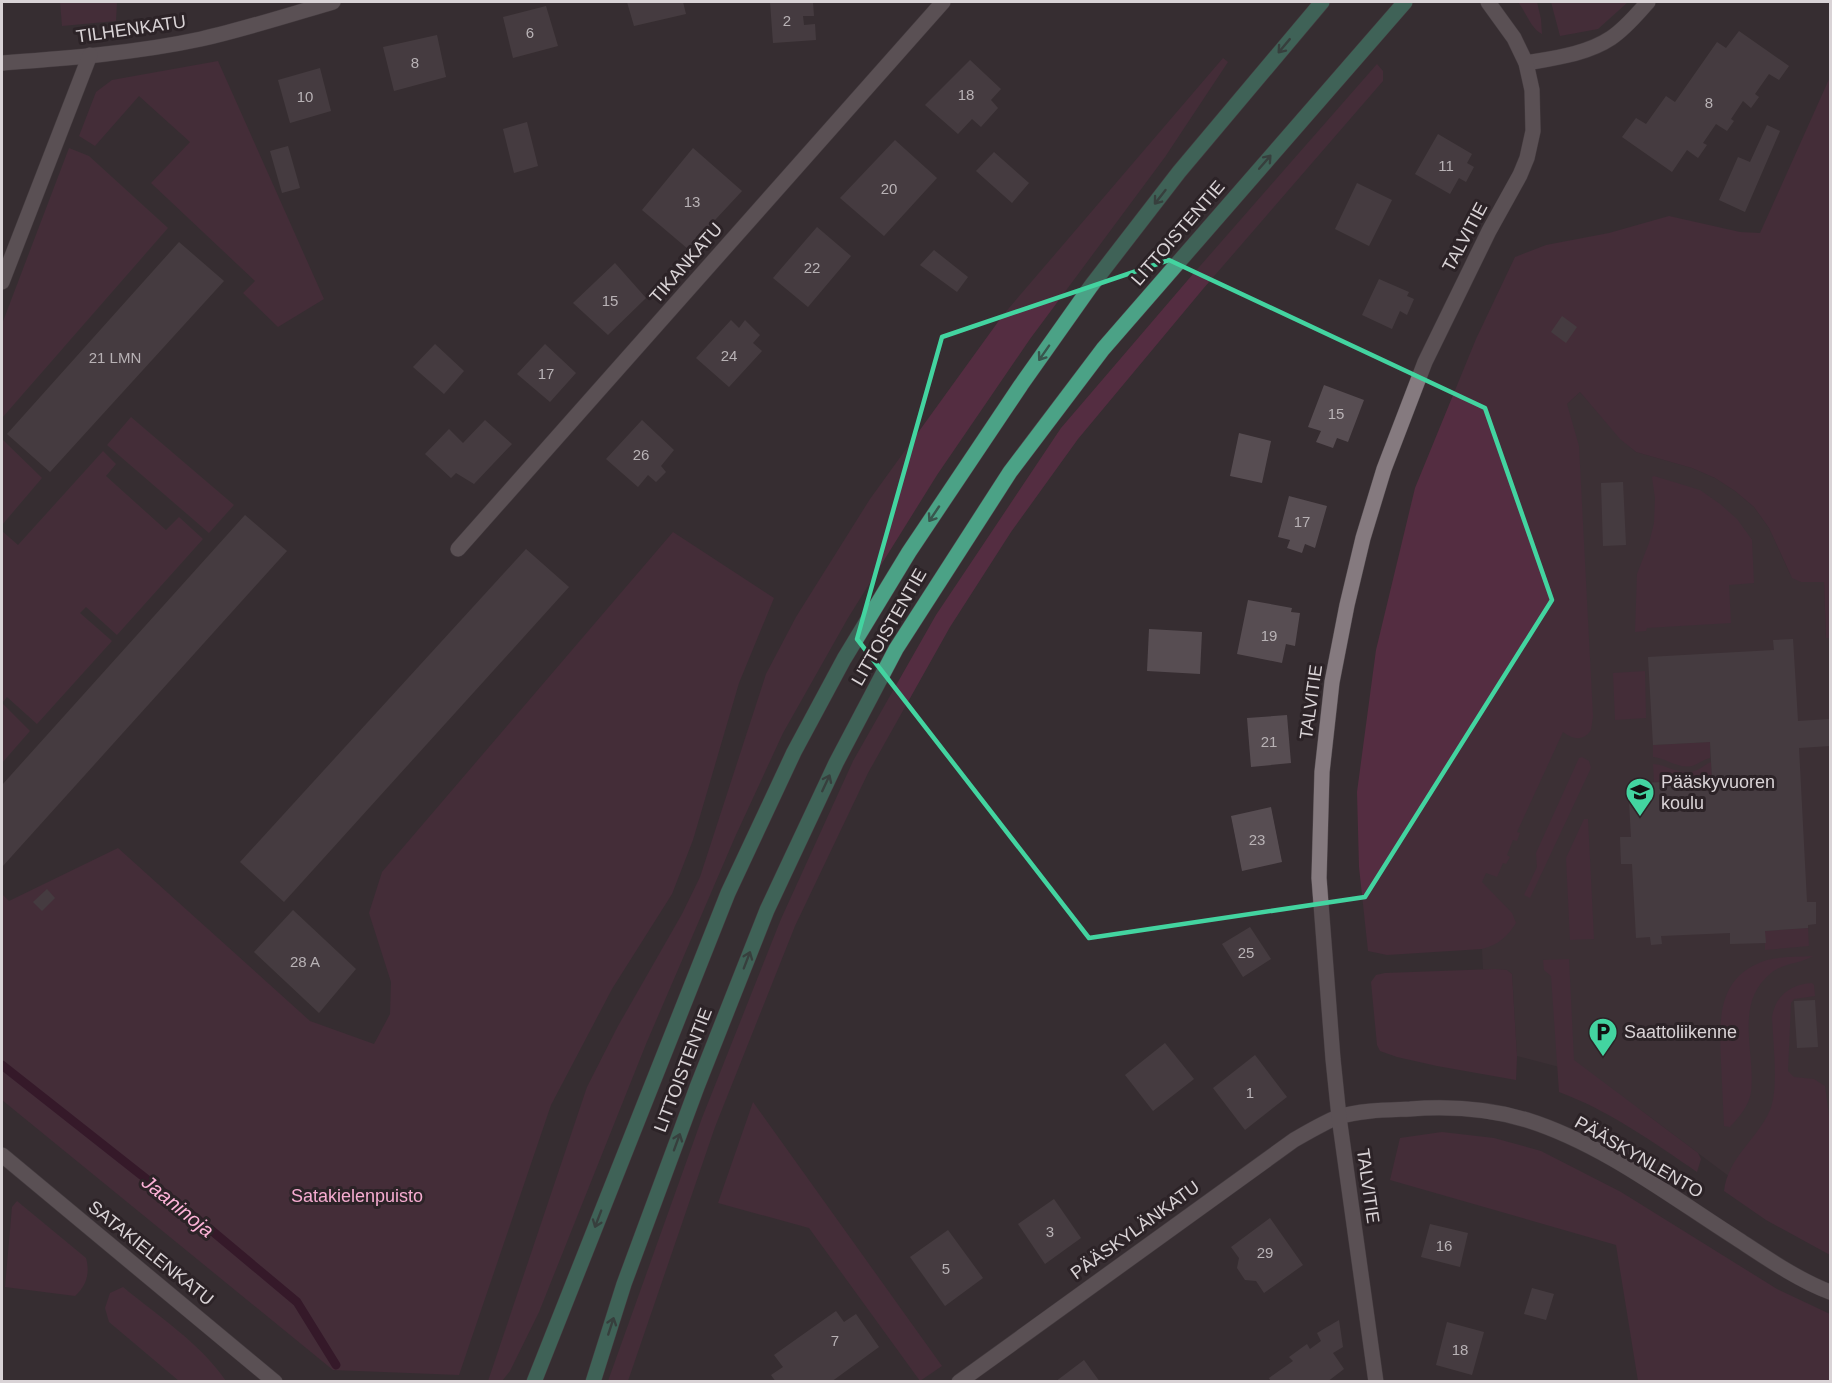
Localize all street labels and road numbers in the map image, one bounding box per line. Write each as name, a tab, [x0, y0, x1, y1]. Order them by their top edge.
street label: TILHENKATU	[75, 11, 187, 47]
street label: LITTOISTENTIE	[1127, 177, 1229, 289]
street label: TALVITIE	[1438, 199, 1492, 275]
street label: TIKANKATU	[646, 219, 726, 307]
street label: LITTOISTENTIE	[847, 565, 931, 689]
street label: TALVITIE	[1296, 663, 1326, 741]
street label: LITTOISTENTIE	[650, 1005, 716, 1135]
street label: PÄÄSKYNLENTO	[1571, 1112, 1707, 1202]
street label: TALVITIE	[1353, 1147, 1383, 1225]
street label: PÄÄSKYLÄNKATU	[1067, 1177, 1203, 1283]
street label: SATAKIELENKATU	[84, 1196, 218, 1310]

